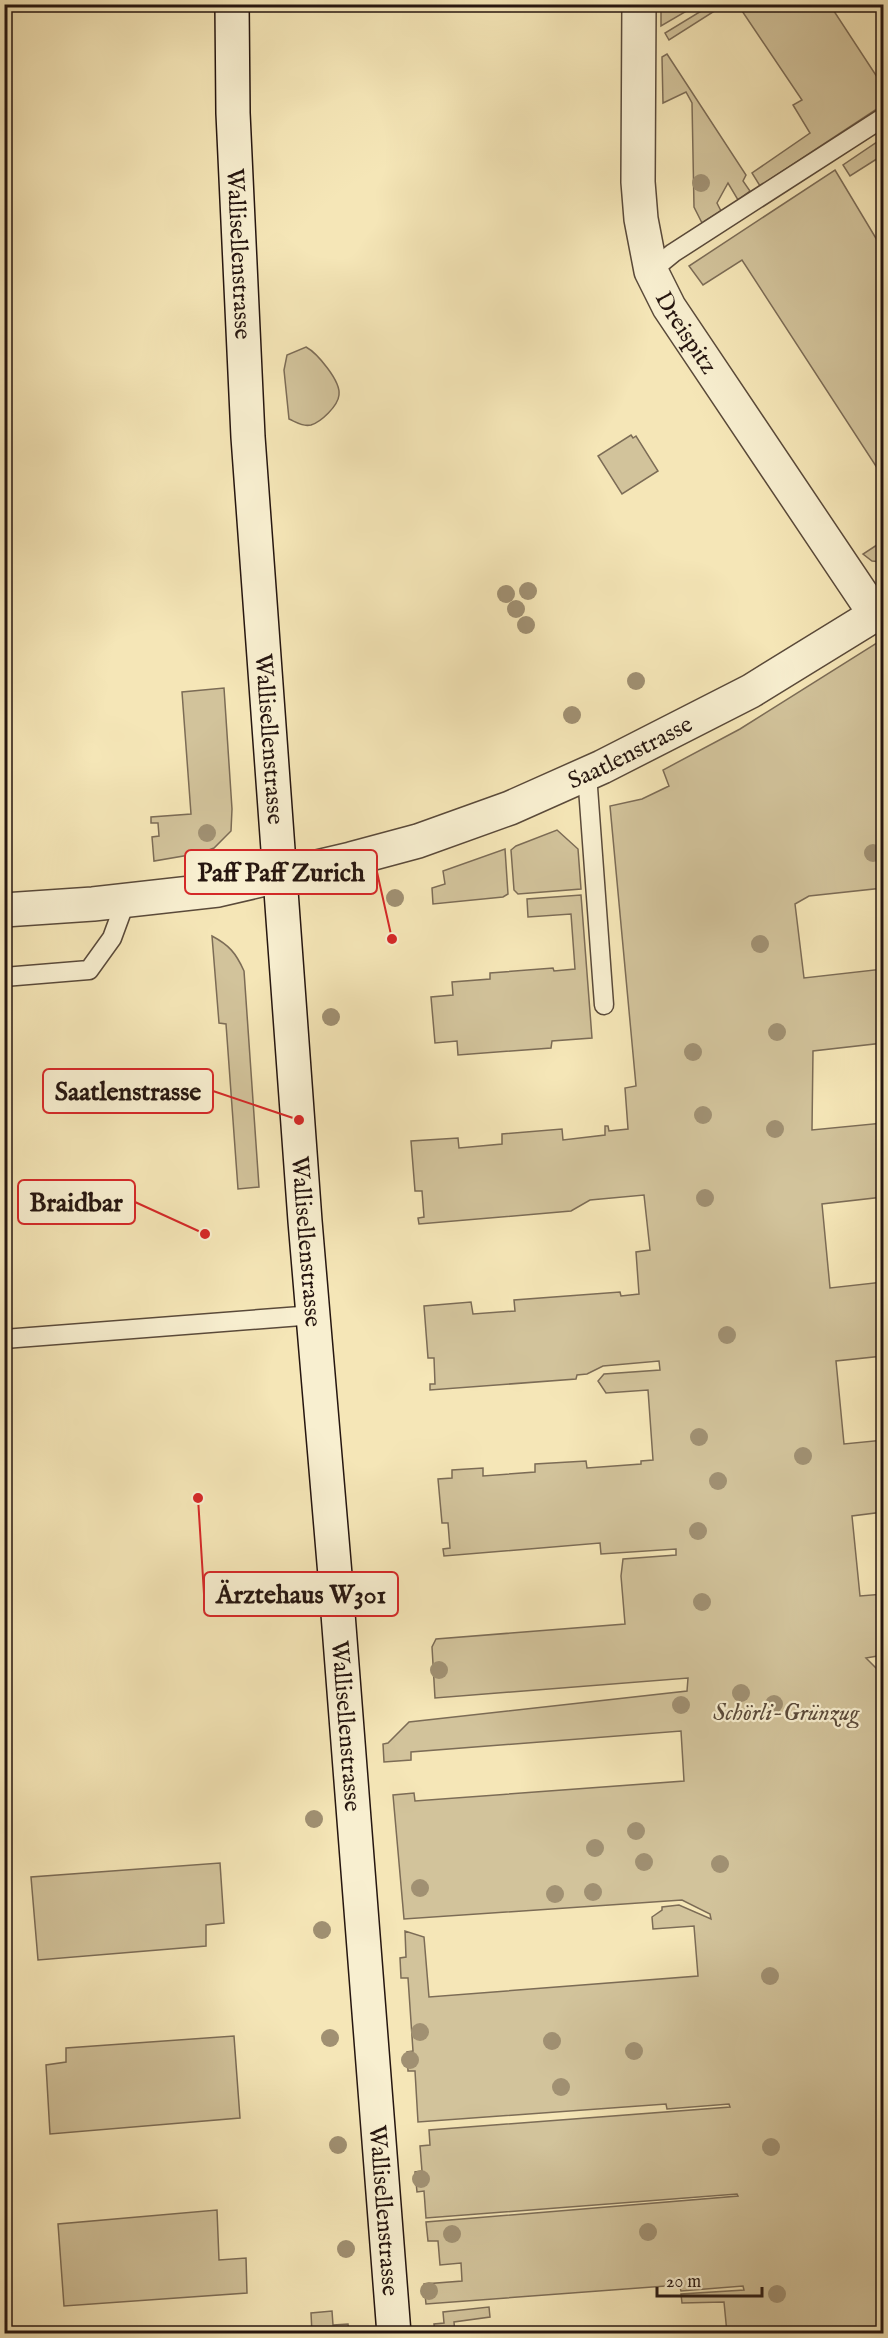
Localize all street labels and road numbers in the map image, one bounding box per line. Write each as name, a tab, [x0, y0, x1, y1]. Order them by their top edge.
street label: Wallisellenstrasse	[219, 168, 257, 340]
street label: Dreispitz	[647, 287, 724, 380]
street label: Wallisellenstrasse	[247, 652, 290, 826]
street label: Saatlenstrasse	[563, 709, 698, 797]
street label: Wallisellenstrasse	[283, 1155, 328, 1328]
street label: Wallisellenstrasse	[323, 1639, 367, 1813]
street label: Wallisellenstrasse	[361, 2124, 405, 2297]

